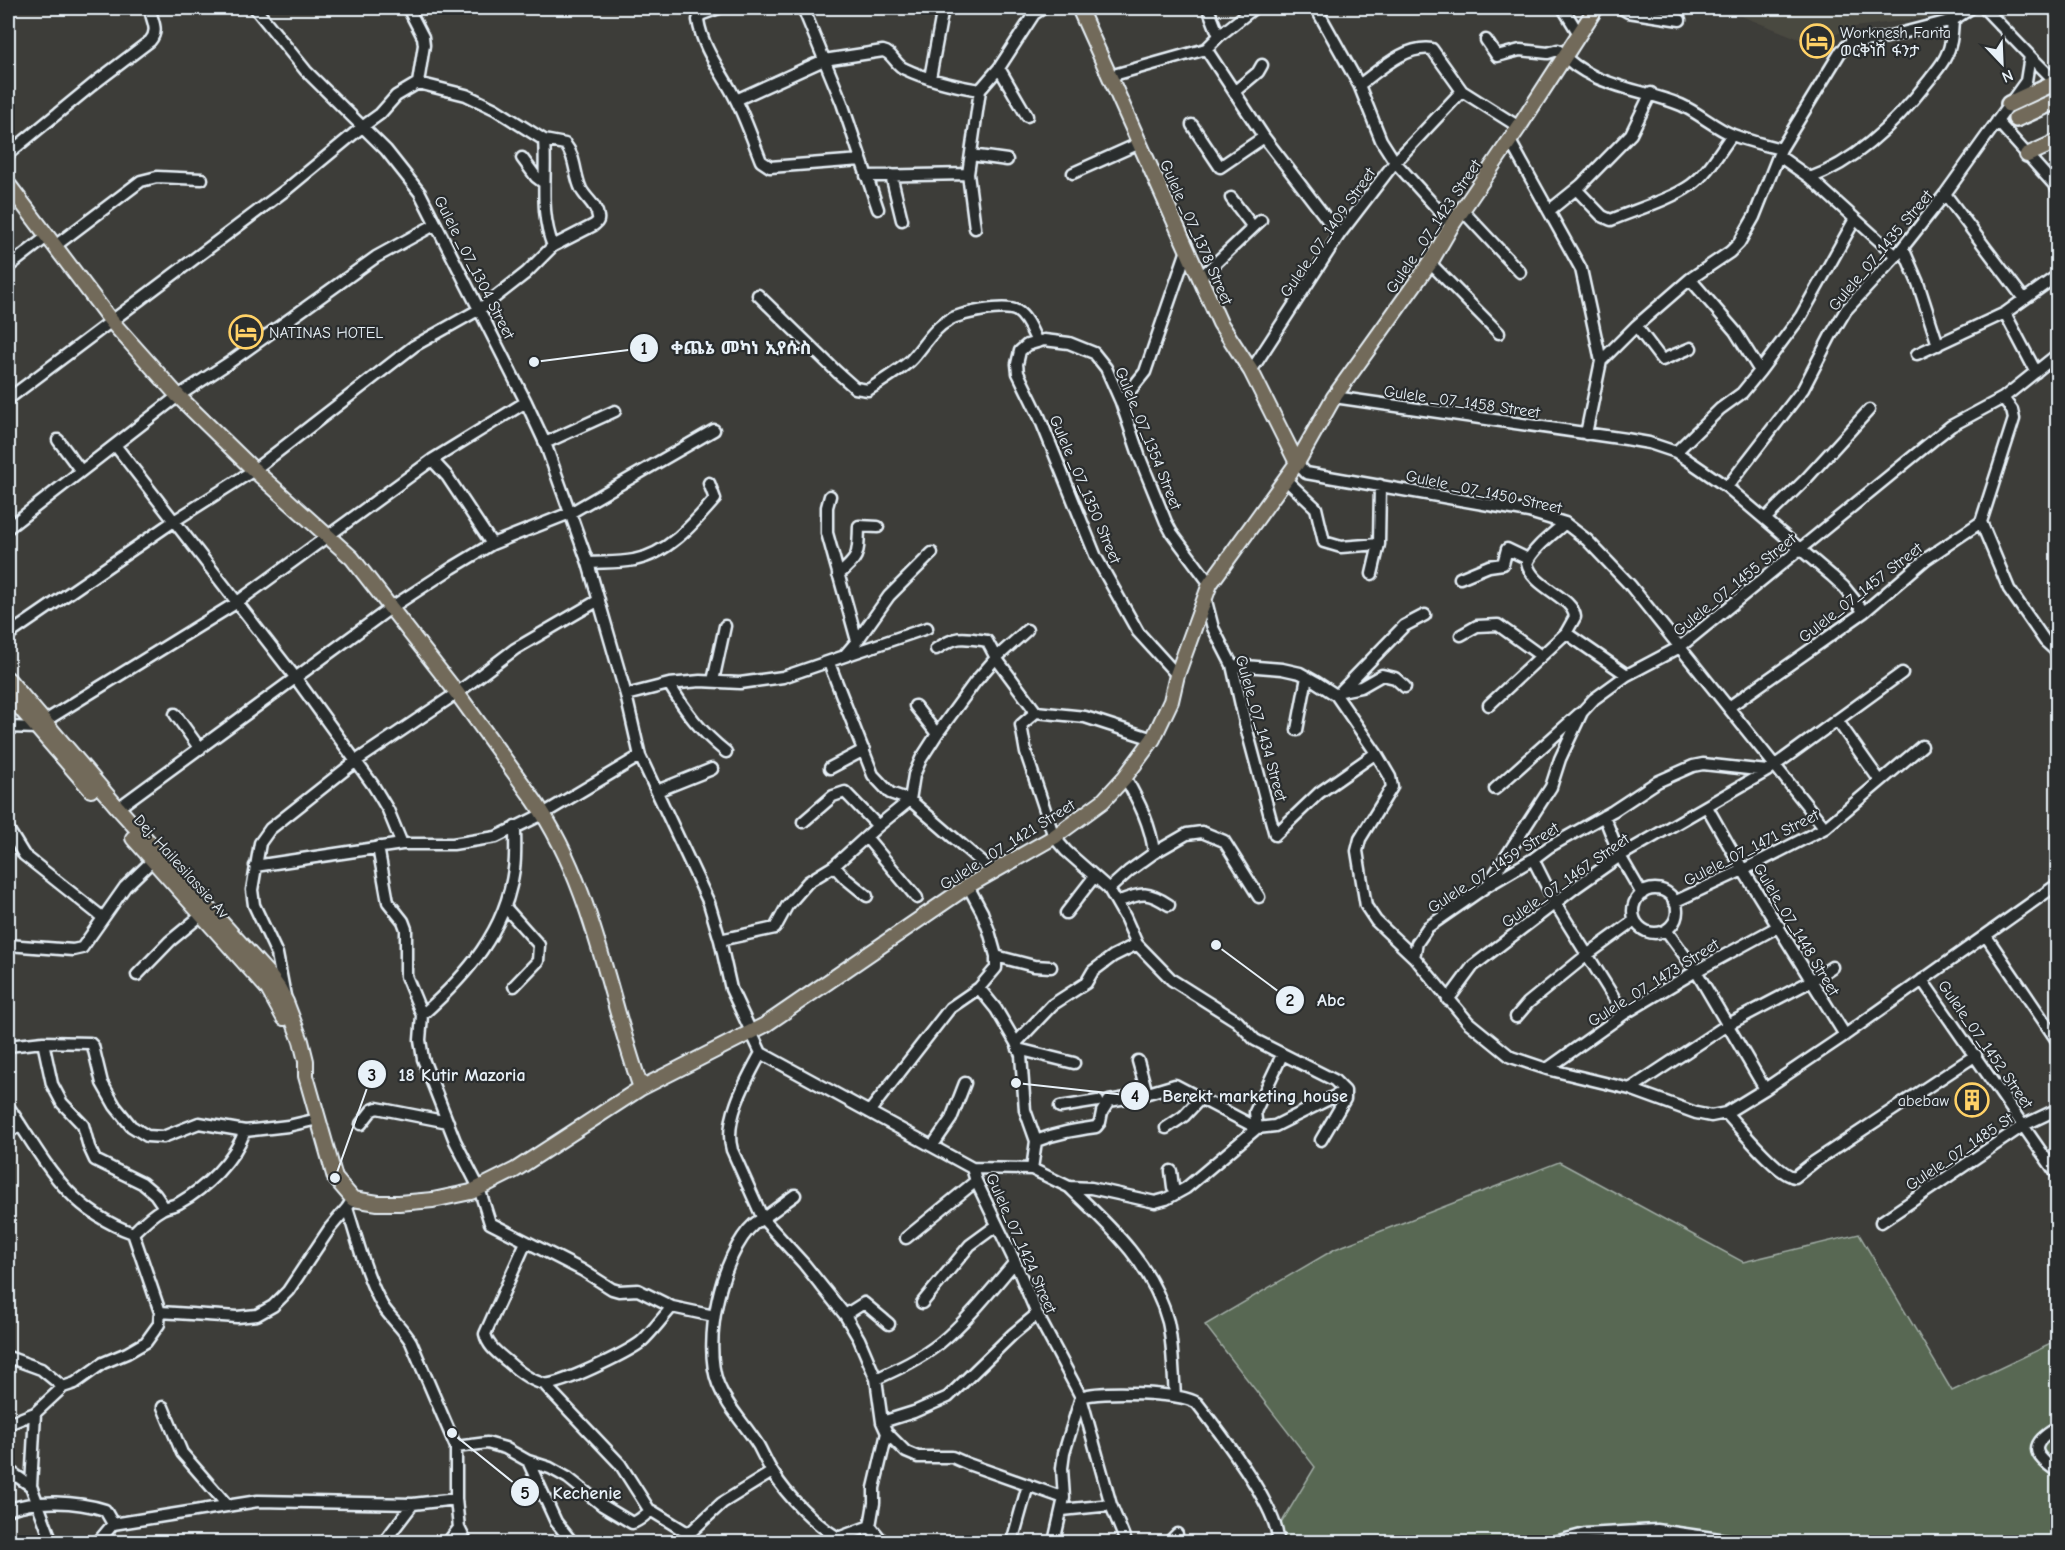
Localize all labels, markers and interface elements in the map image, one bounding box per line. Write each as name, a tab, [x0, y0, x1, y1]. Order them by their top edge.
hotel icon: Worknesh Fanta ወርቅነሽ ፋንታ	[1799, 23, 1835, 59]
place label: Worknesh Fanta ወርቅነሽ ፋንታ	[1840, 24, 1951, 60]
north arrow	[1972, 33, 2032, 93]
text: N	[1999, 66, 2016, 86]
street label: Gulele _07_1423 Street	[1382, 156, 1485, 297]
street label: Gulele _07_1378 Street	[1156, 157, 1236, 308]
street label: Gulele_07_1409 Street	[1276, 164, 1379, 301]
street label: Gulele_07_1435 Street	[1825, 186, 1937, 315]
street label: Gulele _07_1304 Street	[430, 193, 518, 343]
hotel icon: NATINAS HOTEL	[228, 314, 264, 350]
place label: NATINAS HOTEL	[269, 324, 383, 342]
callout: ቀጨኔ መካነ ኢየሱስ	[629, 330, 823, 366]
text: 1	[640, 338, 648, 359]
text: ቀጨኔ መካነ ኢየሱስ	[671, 338, 811, 359]
street label: Gulele_07_1354 Street	[1111, 365, 1185, 513]
street label: Gulele _07_1458 Street	[1383, 382, 1542, 422]
street label: Gulele _07_1350 Street	[1046, 413, 1125, 567]
street label: Gulele _07_1450 Street	[1404, 467, 1564, 517]
street label: Gulele_07_1455 Street	[1670, 530, 1800, 640]
street label: Gulele_07_1457 Street	[1795, 539, 1926, 647]
street label: Gulele_07_1434 Street	[1232, 653, 1291, 804]
street label: Gulele _07_1421 Street	[937, 796, 1079, 894]
street label: Gulele_07_1471 Street	[1681, 806, 1822, 890]
street label: Dej. Hailesilassie Av	[130, 811, 233, 922]
street label: Gulele_07_1459 Street	[1425, 819, 1563, 917]
street label: Gulele_07_1467 Street	[1498, 830, 1633, 932]
street label: Gulele_07_1448 Street	[1749, 860, 1843, 999]
street label: Gulele_07_1473 Street	[1585, 935, 1723, 1030]
street label: Gulele_07_1452 Street	[1934, 977, 2036, 1112]
callout: Abc	[1275, 982, 1357, 1018]
text: 2	[1286, 990, 1295, 1011]
text: Abc	[1317, 990, 1345, 1011]
callout: 18 Kutir Mazoria	[357, 1056, 538, 1092]
text: 3	[368, 1065, 376, 1086]
text: 18 Kutir Mazoria	[398, 1065, 526, 1086]
callout: Berekt marketing house	[1120, 1078, 1360, 1114]
building icon: abebaw	[1954, 1082, 1990, 1118]
text: 4	[1131, 1086, 1139, 1107]
text: Berekt marketing house	[1162, 1086, 1348, 1107]
place label: abebaw	[1898, 1092, 1949, 1110]
street label: Gulele_07_1485 St	[1902, 1109, 2017, 1194]
street label: Gulele_07_1424 Street	[982, 1171, 1060, 1317]
callout: Kechenie	[510, 1474, 633, 1510]
text: 5	[520, 1483, 530, 1504]
text: Kechenie	[553, 1483, 622, 1504]

